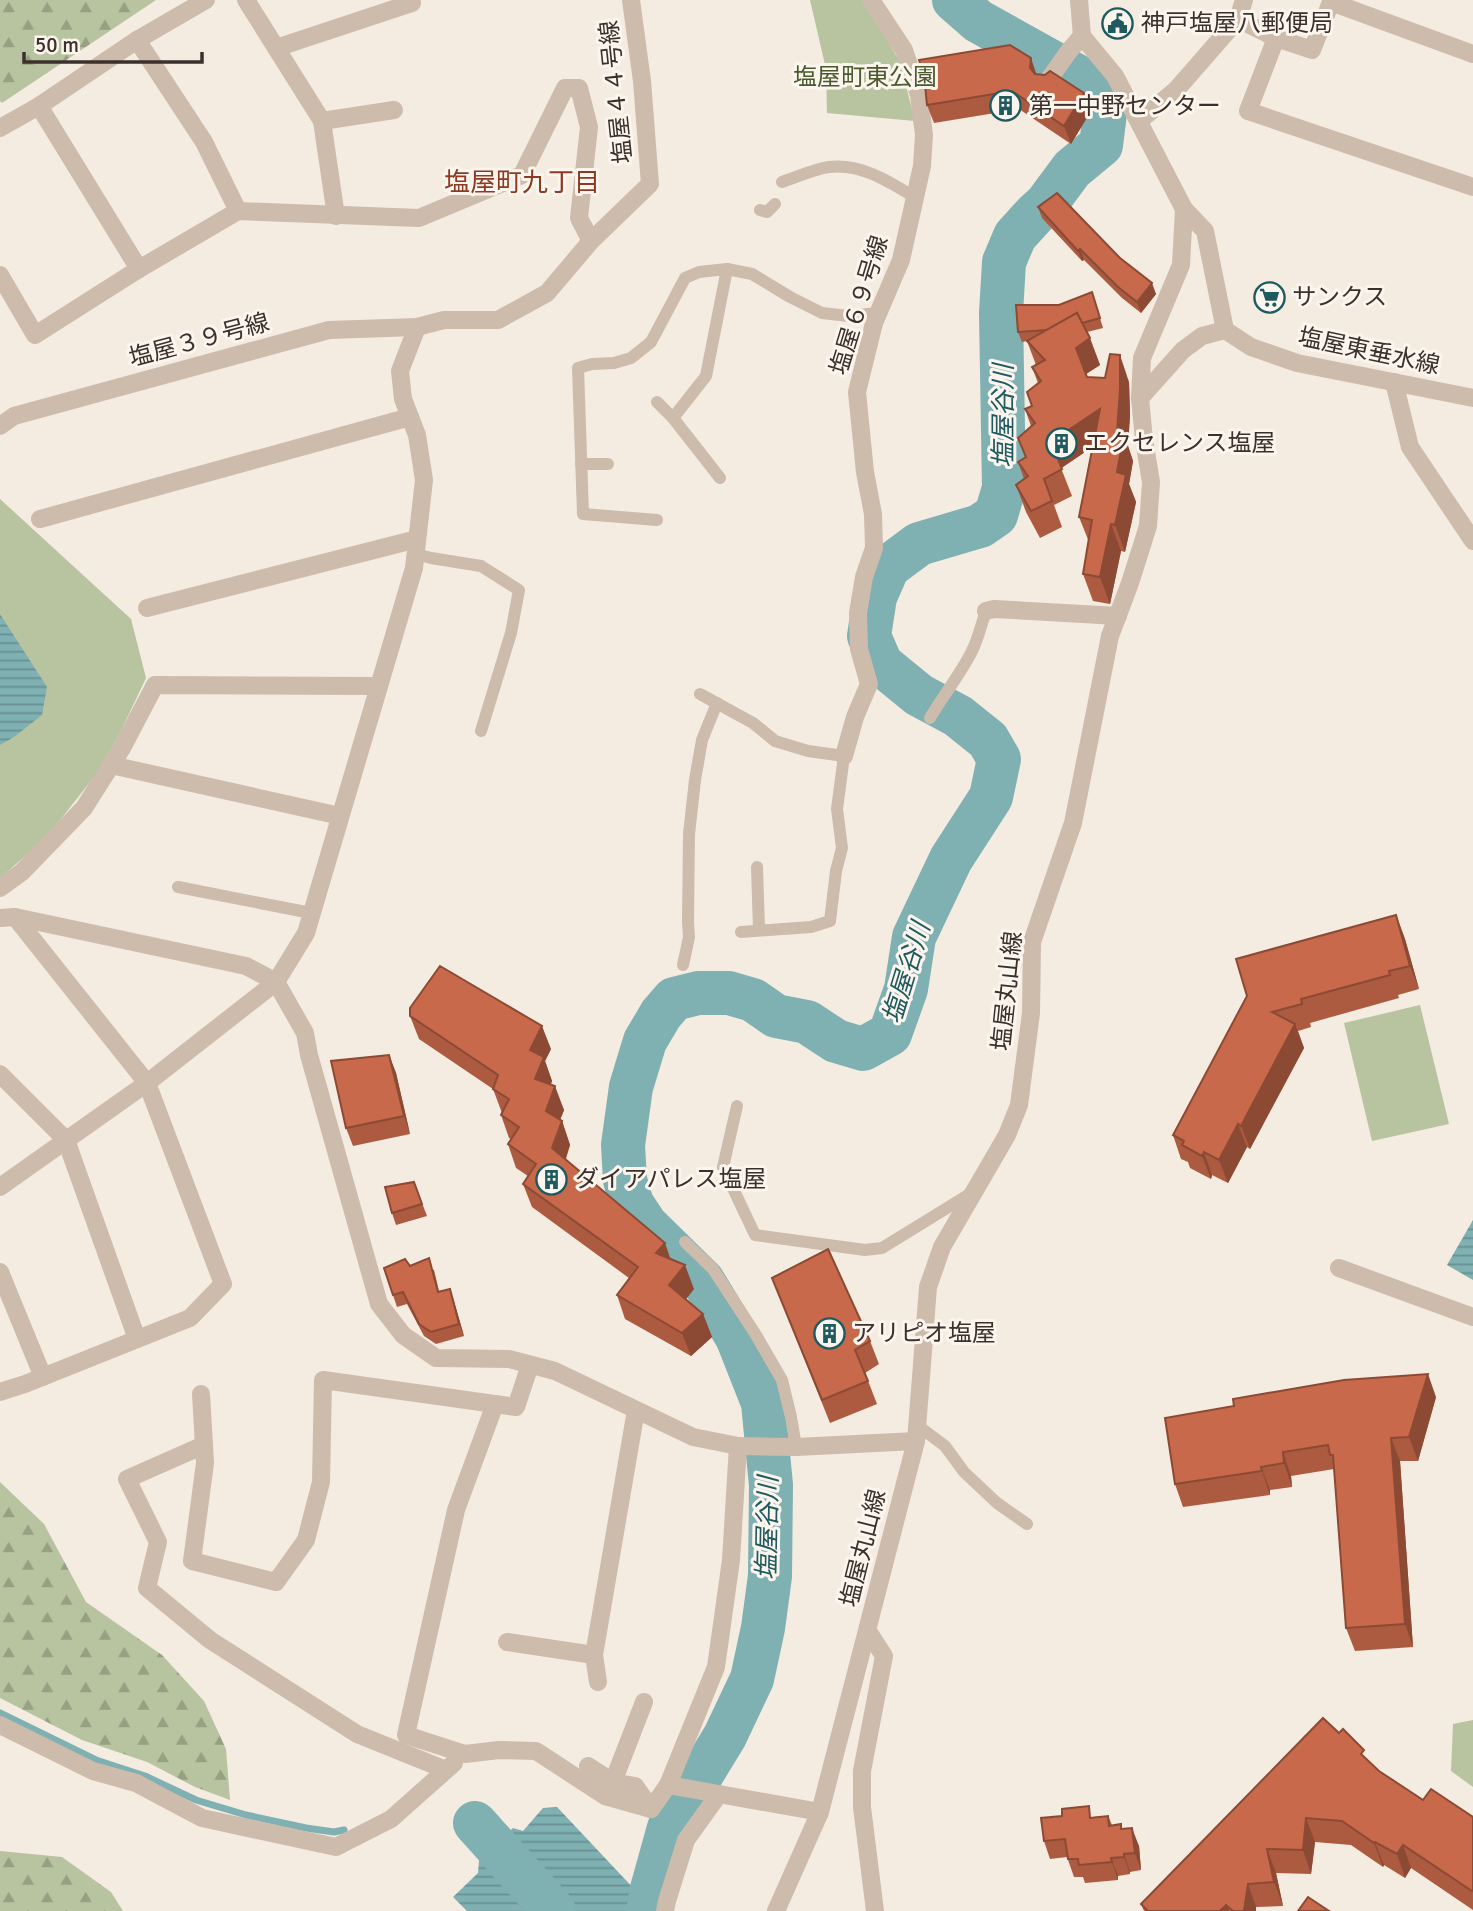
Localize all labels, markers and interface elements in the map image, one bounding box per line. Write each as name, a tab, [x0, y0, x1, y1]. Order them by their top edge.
public building icon: 神戸塩屋八郵便局	[1101, 6, 1135, 40]
place label: 神戸塩屋八郵便局	[1141, 8, 1333, 38]
street label: 塩屋４４号線	[594, 19, 638, 165]
scale bar	[24, 21, 203, 65]
text: 50 m	[35, 32, 79, 58]
park label: 塩屋町東公園	[793, 62, 937, 92]
building icon: 第一中野センター	[989, 89, 1023, 123]
place label: 第一中野センター	[1029, 91, 1221, 121]
district label: 塩屋町九丁目	[444, 167, 600, 199]
street label: 塩屋６９号線	[824, 232, 894, 378]
supermarket icon: サンクス	[1252, 280, 1286, 314]
place label: サンクス	[1292, 282, 1387, 312]
street label: 塩屋３９号線	[126, 307, 272, 373]
street label: 塩屋東垂水線	[1295, 321, 1443, 381]
water label: 塩屋谷川	[988, 361, 1020, 468]
building icon: エクセレンス塩屋	[1044, 426, 1078, 460]
place label: エクセレンス塩屋	[1084, 428, 1276, 458]
water label: 塩屋谷川	[876, 916, 938, 1027]
street label: 塩屋丸山線	[986, 930, 1028, 1052]
building icon: ダイアパレス塩屋	[535, 1162, 569, 1196]
place label: ダイアパレス塩屋	[575, 1164, 767, 1194]
building icon: アリピオ塩屋	[812, 1316, 846, 1350]
place label: アリピオ塩屋	[852, 1318, 996, 1348]
water label: 塩屋谷川	[751, 1473, 785, 1580]
street label: 塩屋丸山線	[834, 1486, 892, 1610]

